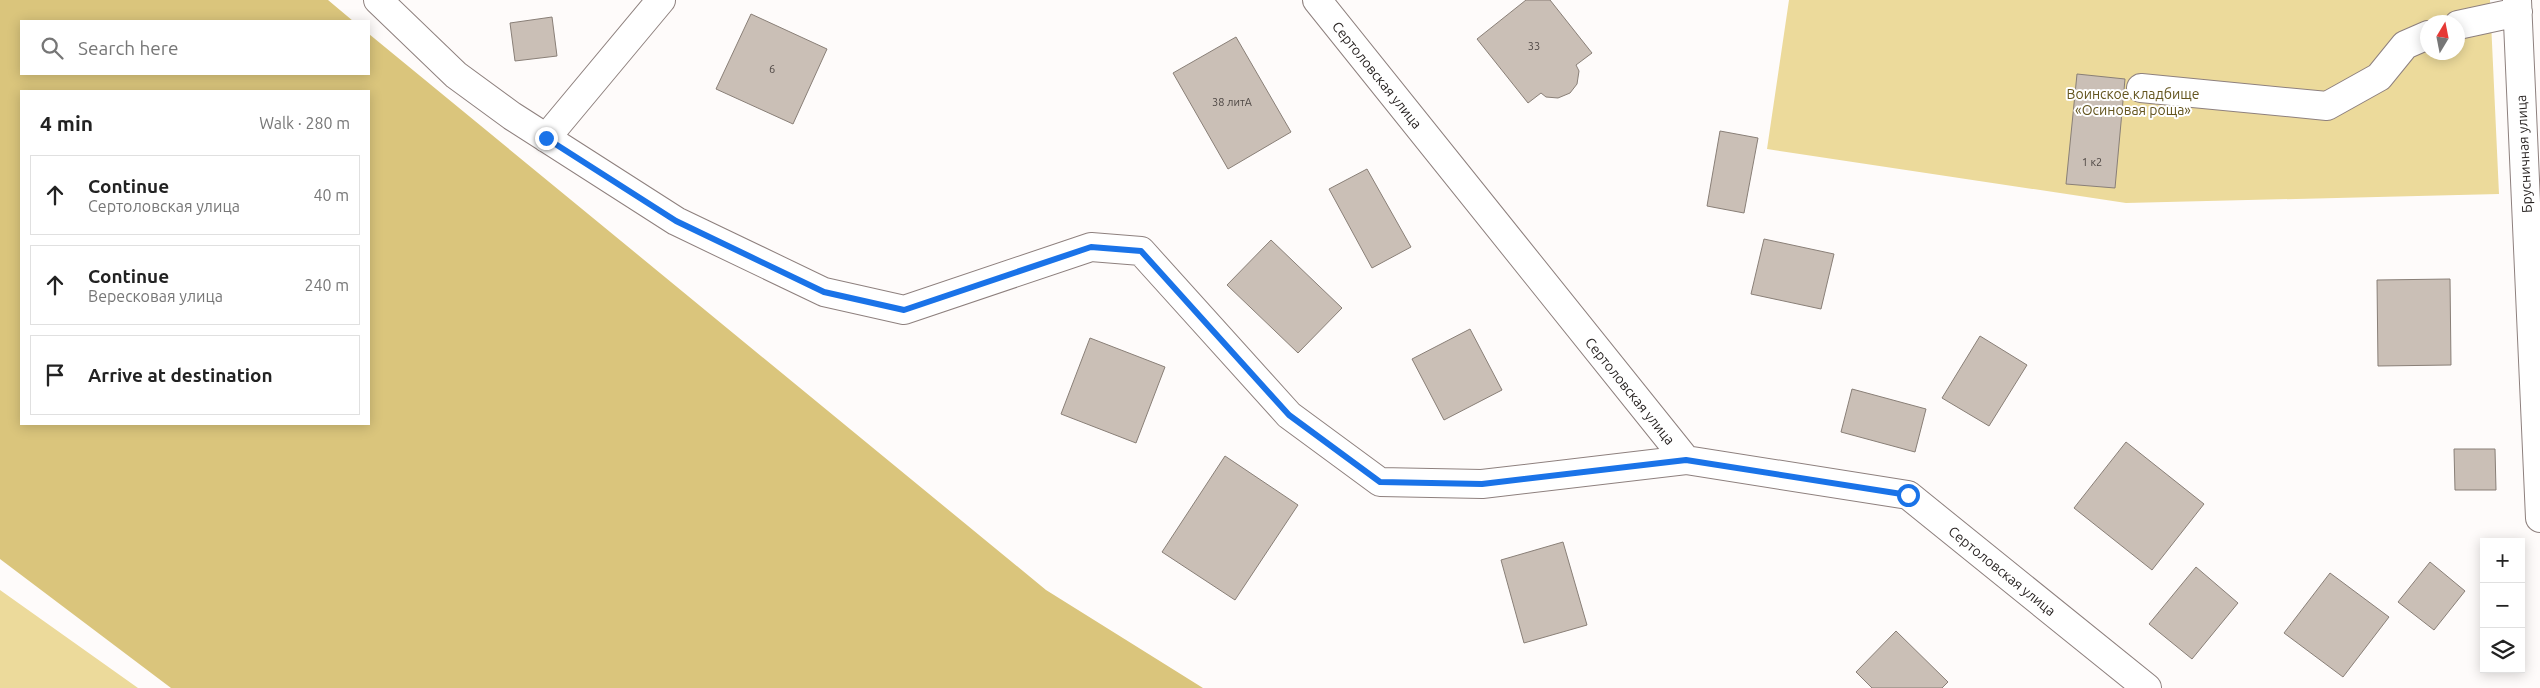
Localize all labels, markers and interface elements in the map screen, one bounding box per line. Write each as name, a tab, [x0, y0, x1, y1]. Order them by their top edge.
north arrow	[2420, 15, 2465, 60]
street label: Сертоловская улица	[1329, 18, 1425, 132]
search box	[20, 20, 370, 75]
icon: search	[38, 34, 66, 62]
text: Search here	[78, 37, 178, 59]
house number: 33	[1528, 40, 1540, 52]
house number: 6	[769, 63, 775, 75]
park label: Воинское кладбище «Осиновая роща»	[2067, 86, 2199, 118]
street label: Брусничная улица	[2513, 95, 2535, 213]
house number: 38 литА	[1212, 96, 1253, 108]
text: 4 min	[40, 111, 93, 135]
text: Walk · 280 m	[259, 114, 350, 132]
route end	[535, 127, 558, 150]
house number: 1 к2	[2082, 156, 2102, 168]
text: Continue	[88, 175, 169, 197]
icon: ahead	[41, 181, 69, 209]
text: 40 m	[313, 186, 349, 204]
text: Сертоловская улица	[88, 197, 240, 215]
text: Continue	[88, 265, 169, 287]
icon: ahead	[41, 271, 69, 299]
text: 240 m	[304, 276, 349, 294]
text: Вересковая улица	[88, 287, 223, 305]
street label: Сертоловская улица	[1582, 334, 1678, 448]
icon: arrive	[41, 361, 69, 389]
text: Arrive at destination	[88, 364, 273, 386]
route start	[1897, 484, 1920, 507]
street label: Сертоловская улица	[1945, 523, 2059, 619]
map controls	[2480, 538, 2525, 673]
button: +	[2480, 538, 2525, 583]
button: −	[2480, 583, 2525, 628]
button: layers	[2480, 628, 2525, 673]

